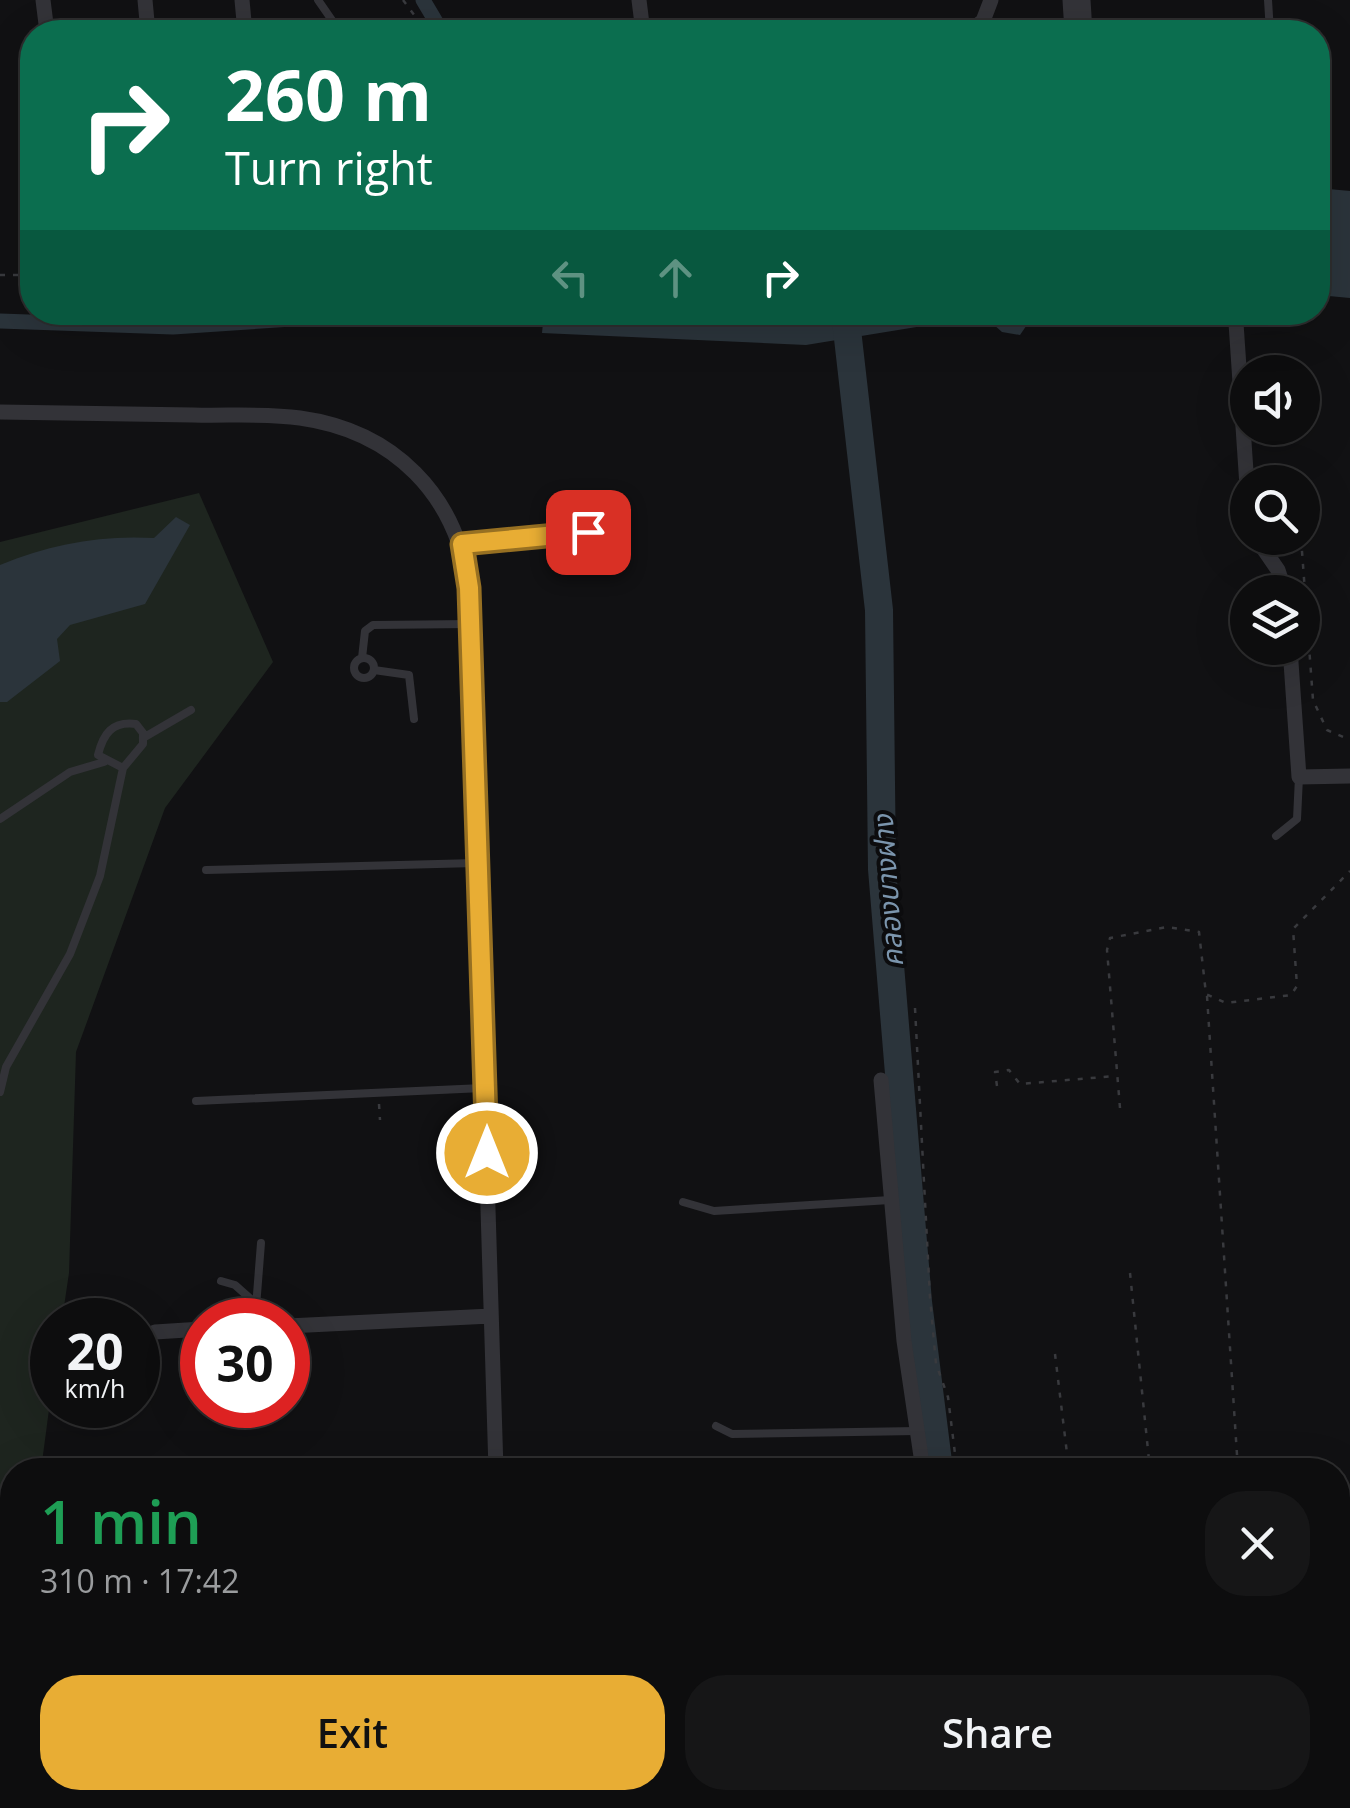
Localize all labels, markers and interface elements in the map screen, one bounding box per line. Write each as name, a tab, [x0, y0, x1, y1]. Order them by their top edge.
text: 260 m	[225, 46, 432, 142]
icon: right	[60, 60, 190, 190]
text: Turn right	[225, 137, 433, 198]
icon: left	[543, 250, 598, 305]
icon: ahead	[648, 250, 703, 305]
icon: right	[753, 250, 808, 305]
map controls	[1230, 355, 1320, 665]
button: sound	[1230, 355, 1320, 445]
button: search	[1230, 465, 1320, 555]
pin	[546, 490, 631, 575]
icon: arrive	[561, 505, 616, 560]
button: layers	[1230, 575, 1320, 665]
water label: คลองบางฝาง	[863, 812, 911, 968]
position arrow	[435, 1101, 539, 1205]
speed limit sign: 30	[180, 1298, 310, 1428]
text: 20	[66, 1317, 124, 1385]
text: km/h	[65, 1371, 125, 1405]
text: 1 min	[40, 1480, 202, 1562]
button: close	[1205, 1491, 1310, 1596]
text: 310 m · 17:42	[40, 1559, 239, 1602]
button: Exit	[40, 1675, 665, 1790]
button: Share	[685, 1675, 1310, 1790]

